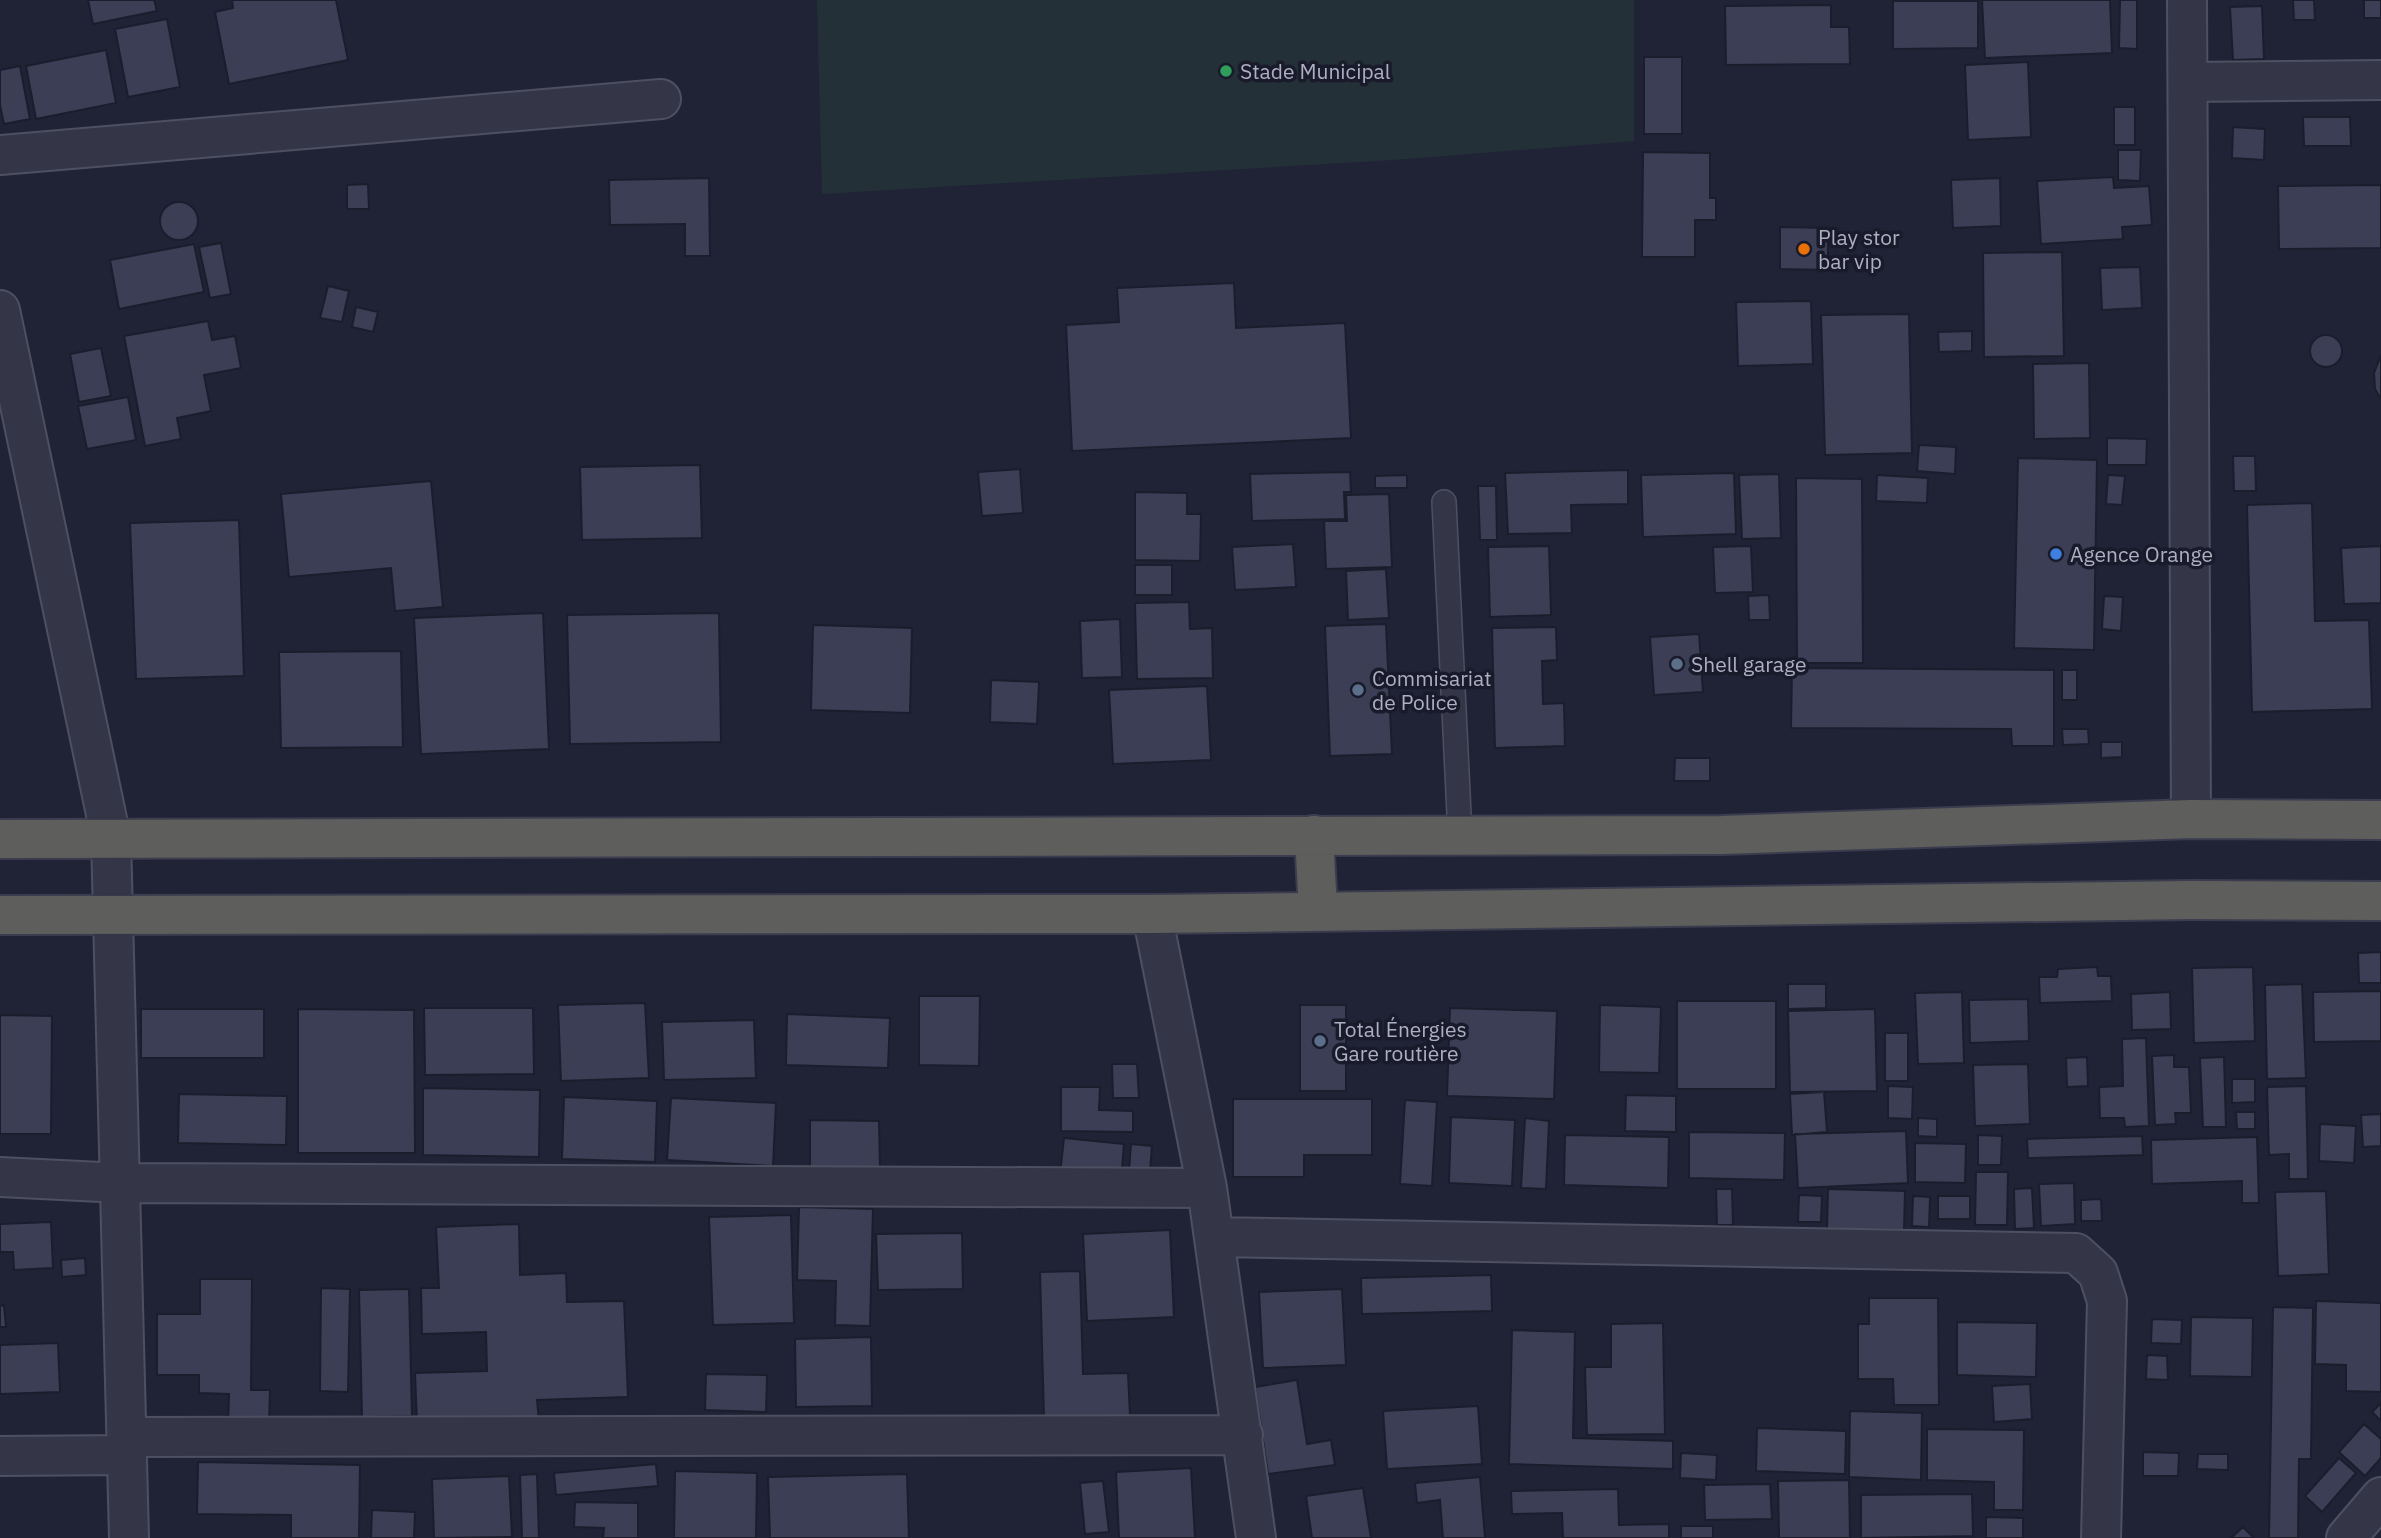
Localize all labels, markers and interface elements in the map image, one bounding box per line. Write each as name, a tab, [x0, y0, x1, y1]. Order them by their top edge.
place label: Stade Municipal	[1240, 57, 1391, 85]
marker: Stade Municipal	[1218, 63, 1234, 79]
place label: Play stor bar vip	[1818, 223, 1900, 275]
marker: Play stor bar vip	[1796, 241, 1812, 257]
place label: Agence Orange	[2070, 540, 2213, 568]
marker: Agence Orange	[2048, 546, 2064, 562]
place label: Shell garage	[1691, 650, 1807, 678]
marker: Shell garage	[1669, 656, 1685, 672]
place label: Commisariat de Police	[1372, 664, 1492, 716]
marker: Commisariat de Police	[1350, 682, 1366, 698]
place label: Total Énergies Gare routière	[1334, 1015, 1467, 1067]
marker: Total Énergies Gare routière	[1312, 1033, 1328, 1049]

